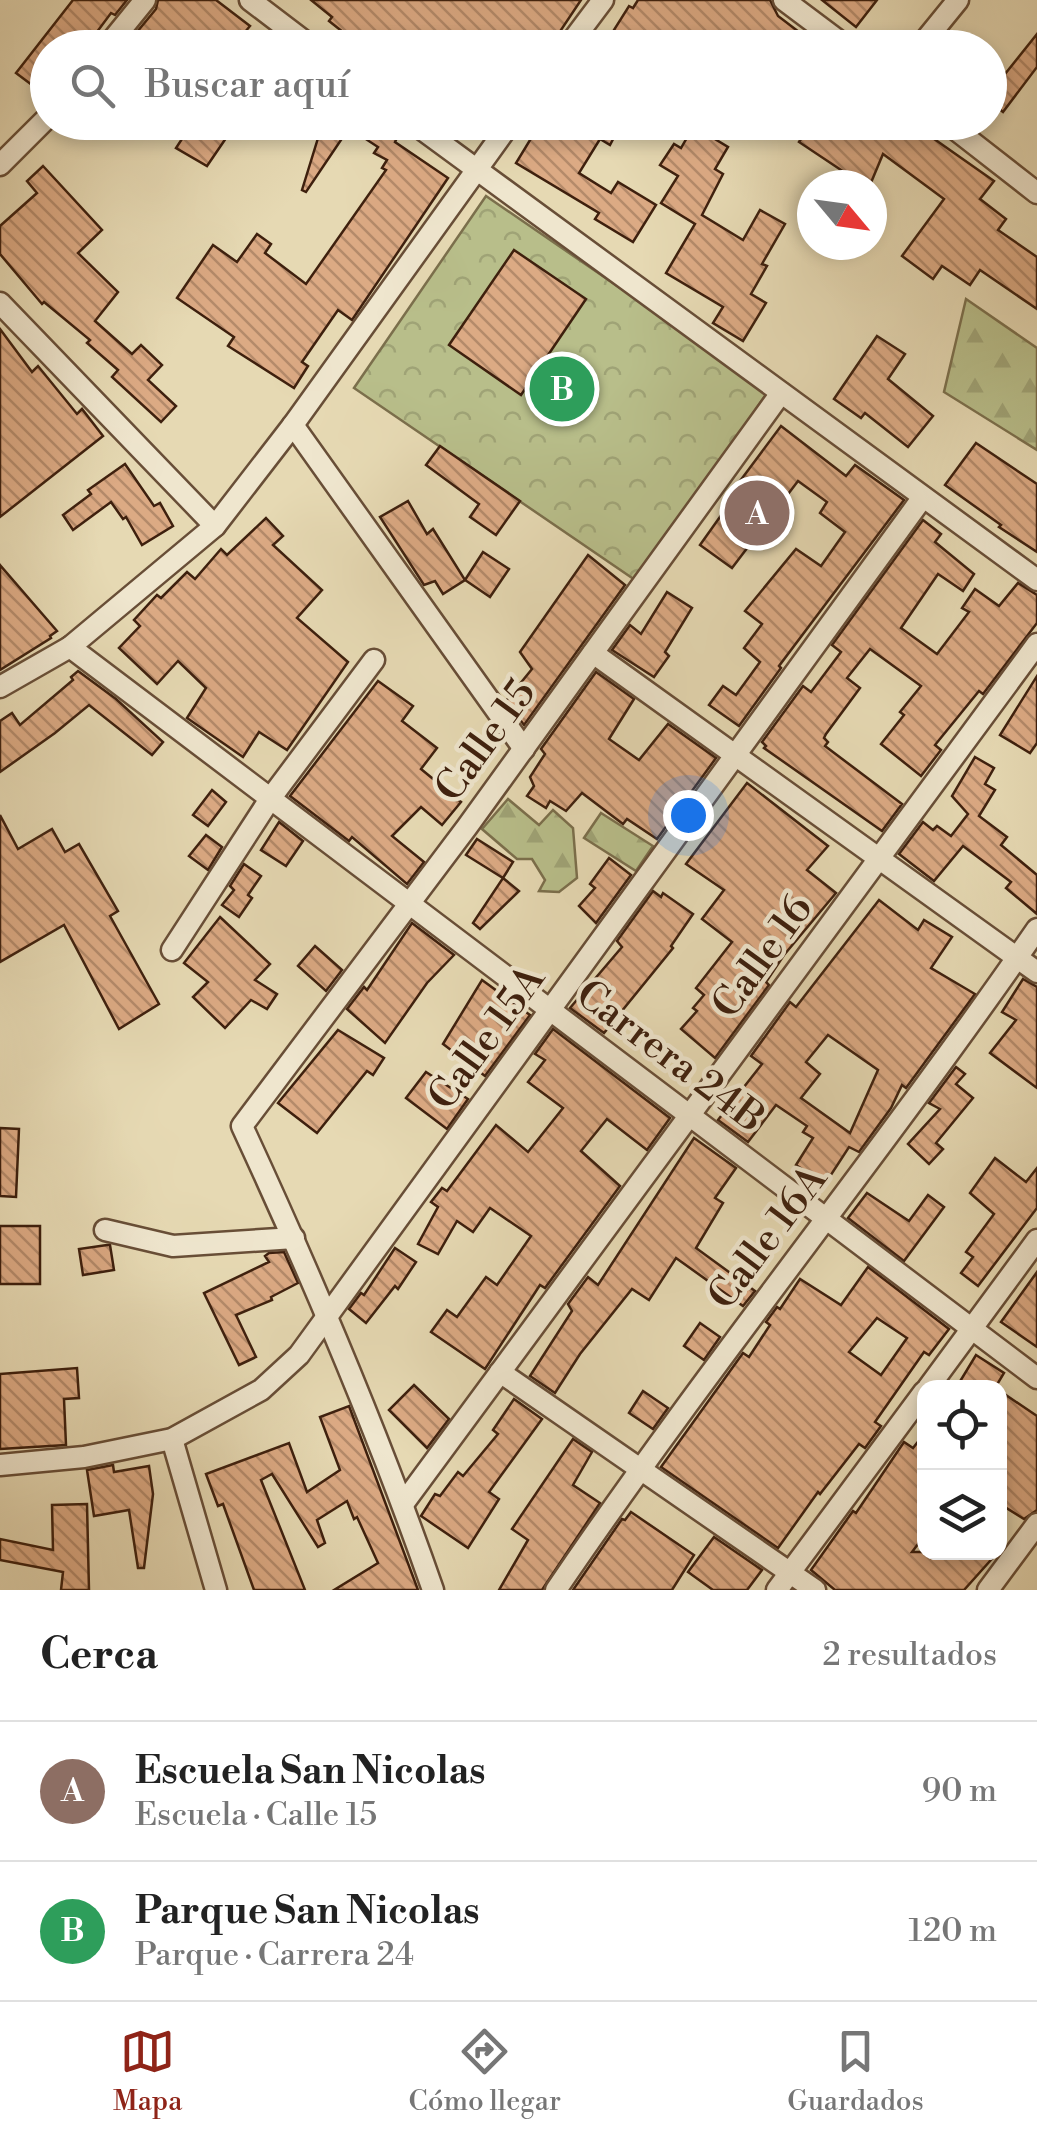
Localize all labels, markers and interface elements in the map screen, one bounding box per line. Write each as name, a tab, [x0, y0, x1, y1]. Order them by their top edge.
search box	[30, 30, 1007, 140]
icon: search	[65, 58, 120, 113]
text: Buscar aquí	[145, 62, 350, 109]
north arrow	[797, 170, 887, 260]
pin: B	[530, 352, 594, 426]
pin: A	[724, 476, 790, 550]
street label: Calle 15	[425, 670, 547, 812]
your location	[663, 790, 714, 841]
street label: Calle 16	[702, 886, 824, 1028]
street label: Calle 15A	[418, 955, 557, 1120]
street label: Carrera 24B	[566, 970, 774, 1144]
street label: Calle 16A	[698, 1155, 839, 1320]
map controls	[917, 1380, 1007, 1560]
button: locate	[917, 1380, 1007, 1470]
button: layers	[917, 1470, 1007, 1560]
text: Cerca	[40, 1629, 158, 1682]
text: 2 resultados	[823, 1635, 997, 1675]
text: Escuela San Nicolas	[135, 1748, 486, 1795]
text: A	[61, 1771, 84, 1811]
text: 90 m	[922, 1771, 997, 1811]
text: Escuela · Calle 15	[135, 1795, 377, 1835]
text: Parque San Nicolas	[135, 1888, 480, 1935]
text: B	[60, 1911, 85, 1951]
text: 120 m	[908, 1911, 997, 1951]
text: Parque · Carrera 24	[135, 1935, 414, 1975]
tab: Mapa	[113, 2024, 182, 2119]
tab: Cómo llegar	[409, 2024, 561, 2119]
tab: Guardados	[787, 2024, 924, 2119]

